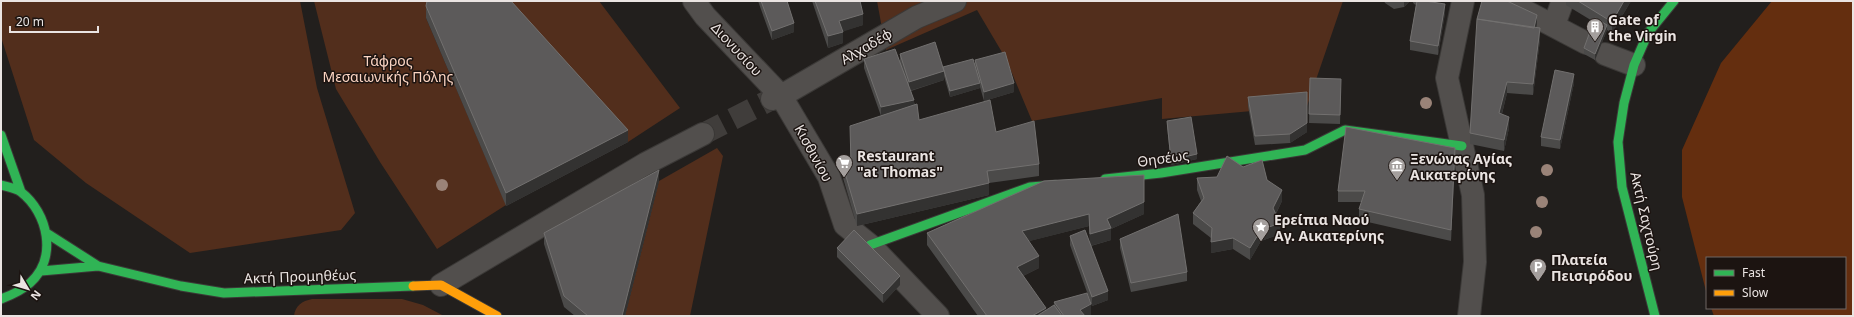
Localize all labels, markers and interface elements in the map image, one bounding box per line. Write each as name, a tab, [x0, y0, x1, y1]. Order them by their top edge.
scale bar	[10, 8, 98, 34]
place label: Gate of the Virgin	[1608, 10, 1677, 45]
text: 20 m	[16, 13, 44, 30]
building icon: Gate of the Virgin	[1585, 17, 1605, 42]
street label: Διονυσίου	[707, 18, 767, 80]
street label: Αλχαδέφ	[837, 24, 895, 68]
park label: Τάφρος Μεσαιωνικής Πόλης	[323, 51, 454, 86]
street label: Κισθινίου	[790, 121, 838, 185]
street label: Θησέως	[1136, 145, 1190, 171]
place label: Restaurant "at Thomas"	[857, 146, 943, 181]
place label: Ξενώνας Αγίας Αικατερίνης	[1410, 149, 1512, 184]
supermarket icon: Restaurant "at Thomas"	[834, 153, 854, 178]
museum icon: Ξενώνας Αγίας Αικατερίνης	[1387, 156, 1407, 181]
street label: Ακτή Σαχτούρη	[1626, 170, 1668, 272]
place label: Ερείπια Ναού Αγ. Αικατερίνης	[1274, 210, 1384, 245]
place icon: Ερείπια Ναού Αγ. Αικατερίνης	[1251, 217, 1271, 242]
place label: Πλατεία Πεισιρόδου	[1551, 250, 1632, 285]
parking icon: Πλατεία Πεισιρόδου	[1528, 257, 1548, 282]
legend	[1706, 257, 1846, 309]
text: Fast	[1742, 264, 1766, 281]
street label: Ακτή Προμηθέως	[243, 265, 357, 287]
north arrow	[8, 269, 48, 309]
text: Slow	[1742, 284, 1769, 301]
text: N	[28, 287, 45, 304]

